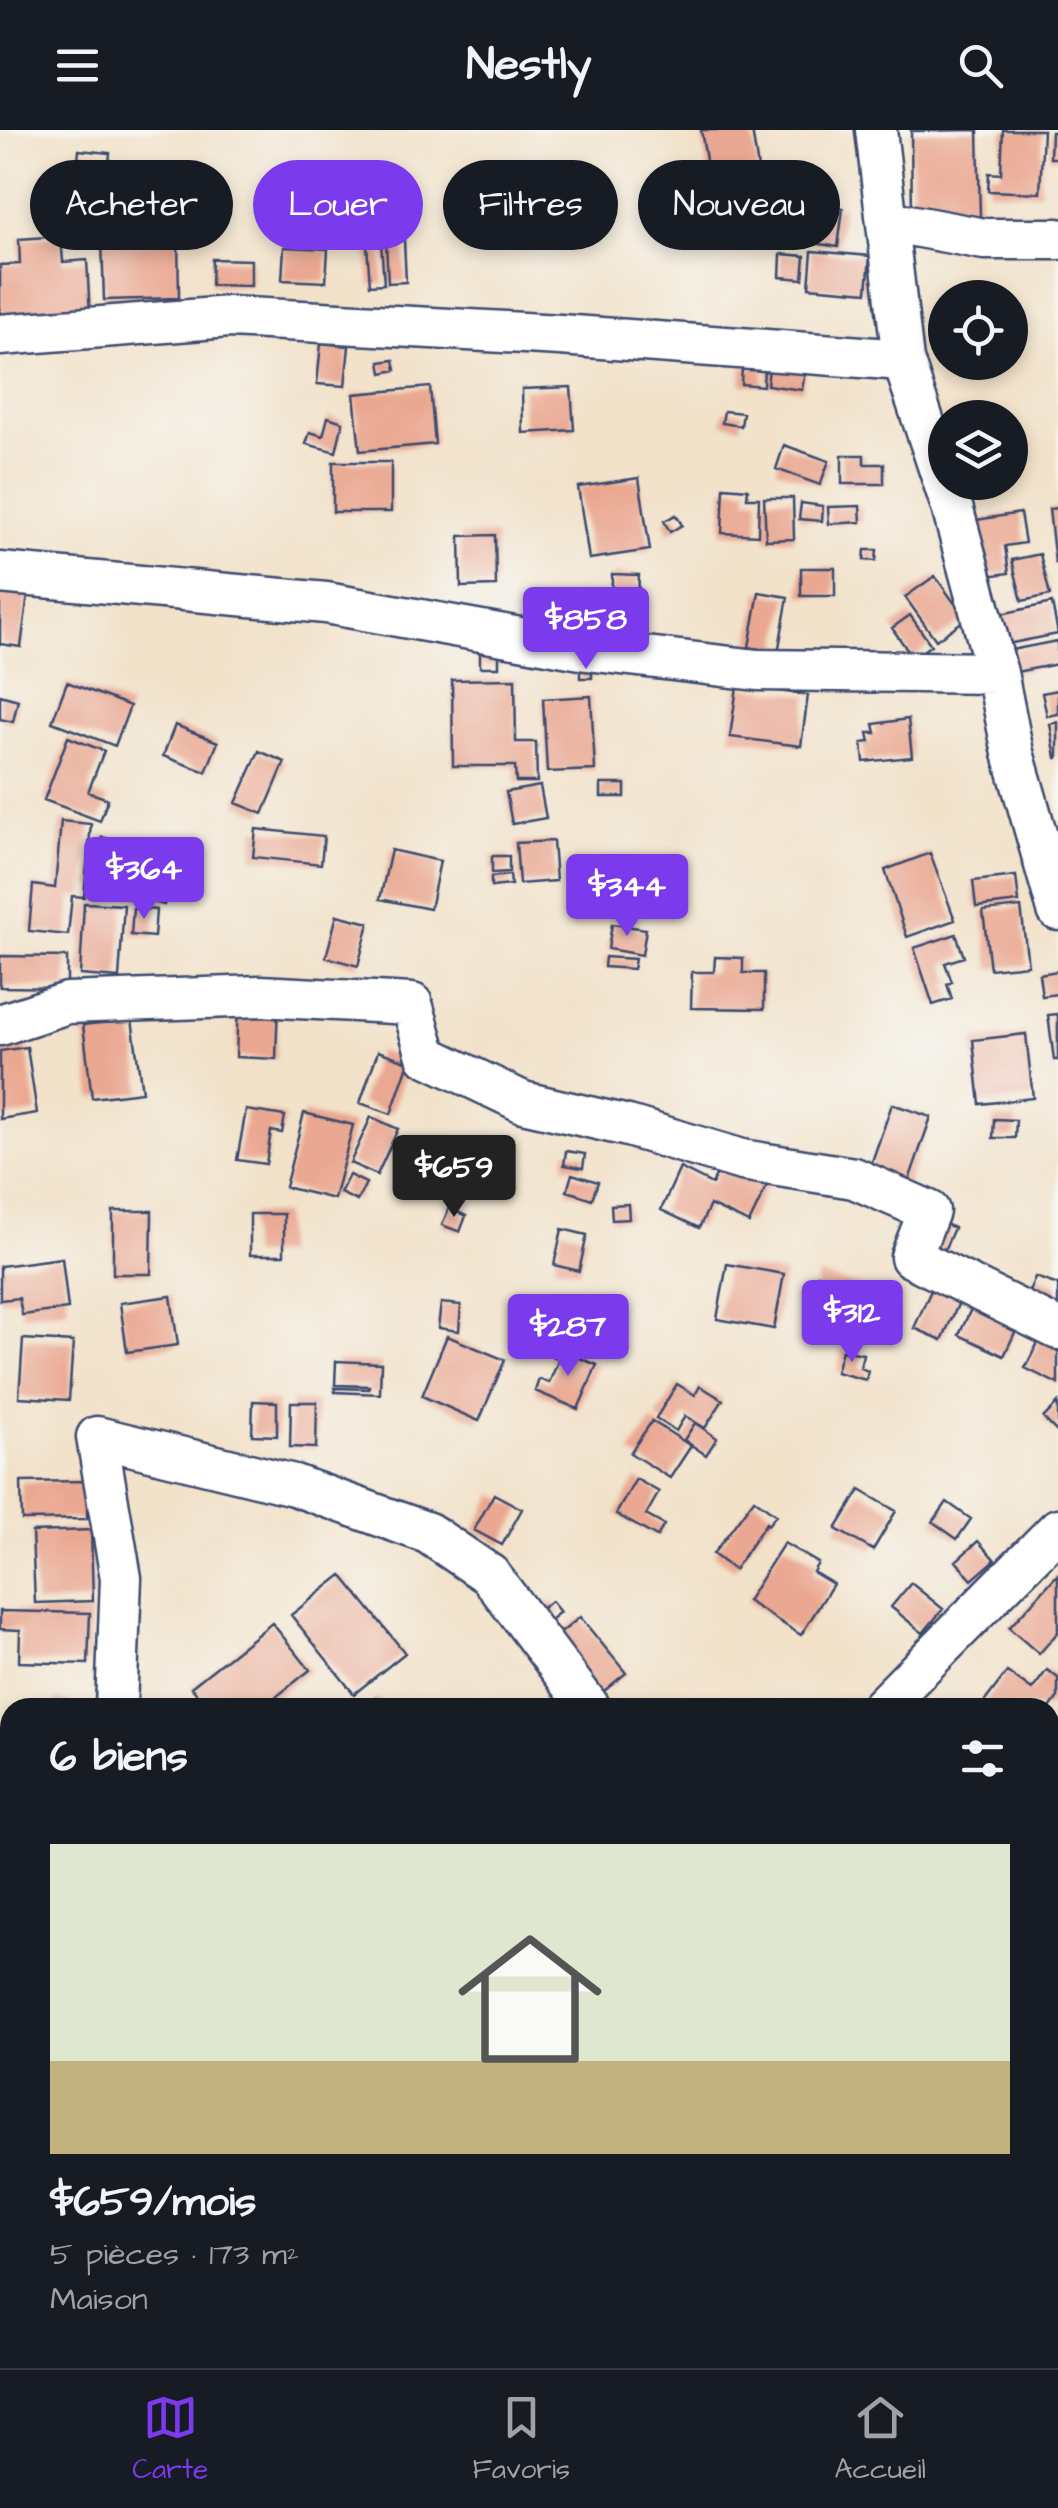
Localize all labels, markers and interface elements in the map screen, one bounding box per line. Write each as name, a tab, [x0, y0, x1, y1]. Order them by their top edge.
text: Nestly	[466, 34, 592, 96]
icon: menu	[50, 38, 105, 93]
icon: search	[953, 38, 1008, 93]
chip: Acheter	[30, 160, 233, 250]
chip: Louer	[253, 160, 423, 250]
chip: Filtres	[443, 160, 618, 250]
chip: Nouveau	[638, 160, 840, 250]
map controls	[928, 280, 1028, 500]
button: locate	[928, 280, 1028, 380]
button: layers	[928, 400, 1028, 500]
pin: $858	[527, 587, 645, 672]
text: $858	[545, 597, 627, 642]
pin: $364	[85, 837, 203, 922]
text: $364	[106, 847, 182, 892]
pin: $344	[568, 854, 686, 939]
text: $344	[588, 864, 666, 909]
pin: $659	[395, 1135, 513, 1220]
text: $659	[415, 1145, 493, 1190]
pin: $312	[793, 1280, 911, 1365]
text: $312	[824, 1290, 880, 1335]
pin: $287	[509, 1294, 627, 1379]
text: $287	[530, 1304, 606, 1349]
text: 6 biens	[50, 1729, 188, 1787]
icon: filters	[955, 1731, 1010, 1786]
icon: home	[440, 1909, 620, 2089]
text: $659/mois	[50, 2174, 256, 2232]
text: 5 pièces · 173 m²	[50, 2232, 299, 2277]
text: Maison	[50, 2277, 148, 2322]
tab: Carte	[132, 2390, 208, 2489]
tab: Favoris	[472, 2390, 570, 2489]
tab: Accueil	[834, 2390, 926, 2489]

